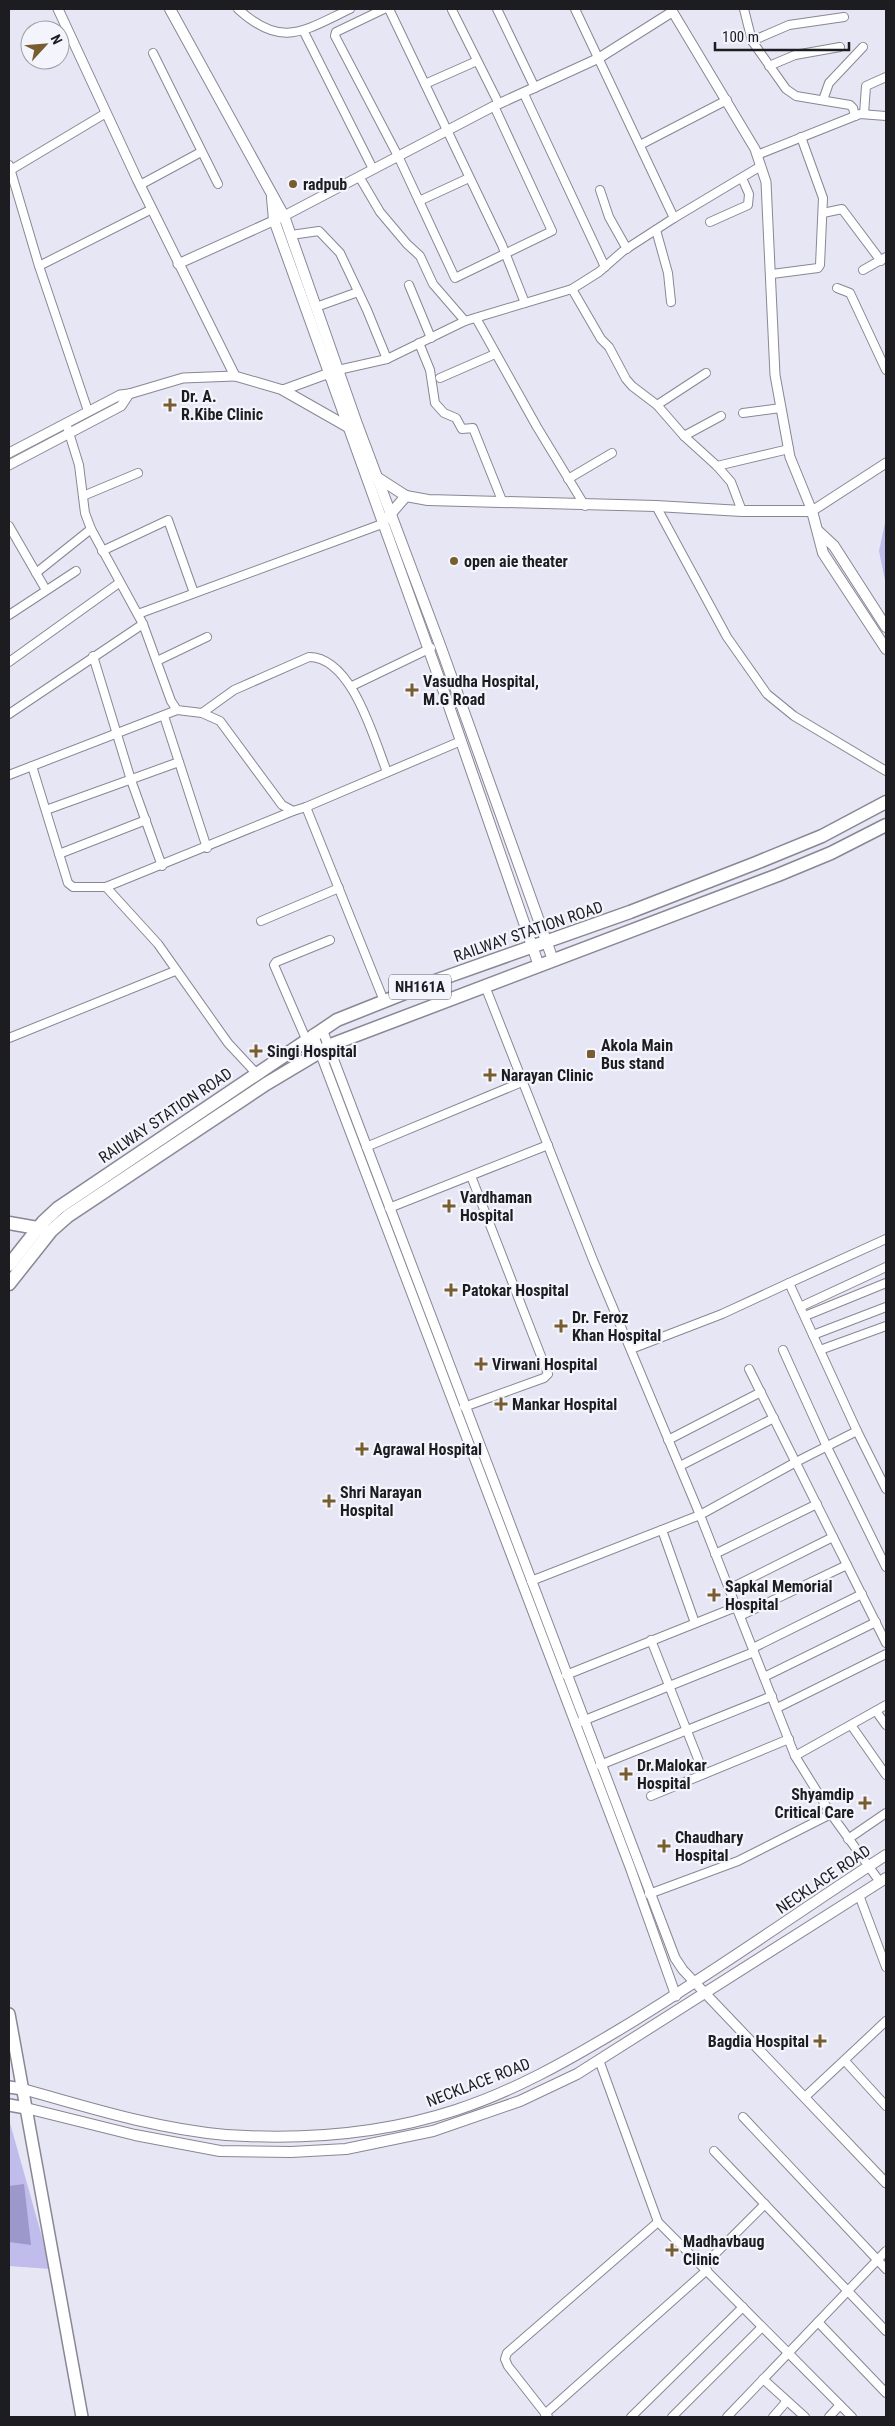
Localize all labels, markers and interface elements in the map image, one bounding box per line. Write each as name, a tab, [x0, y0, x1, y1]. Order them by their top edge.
north arrow	[20, 20, 70, 70]
scale bar	[715, 20, 849, 52]
text: 100 m	[722, 28, 759, 46]
text: N	[48, 32, 66, 47]
place label: radpub	[303, 175, 347, 194]
marker: radpub	[287, 178, 299, 190]
place label: Dr. A. R.Kibe Clinic	[181, 387, 263, 424]
marker: Dr. A. R.Kibe Clinic	[163, 398, 177, 412]
place label: open aie theater	[464, 552, 568, 571]
marker: open aie theater	[448, 555, 460, 567]
place label: Vasudha Hospital, M.G Road	[423, 672, 539, 709]
marker: Vasudha Hospital, M.G Road	[405, 683, 419, 697]
street label: RAILWAY STATION ROAD	[451, 897, 605, 966]
road number: NH161A	[389, 974, 451, 1000]
place label: Akola Main Bus stand	[601, 1036, 673, 1073]
place label: Singi Hospital	[267, 1042, 357, 1061]
marker: Singi Hospital	[249, 1044, 263, 1058]
marker: Akola Main Bus stand	[585, 1048, 597, 1060]
street label: RAILWAY STATION ROAD	[95, 1064, 236, 1167]
place label: Narayan Clinic	[501, 1066, 593, 1085]
marker: Narayan Clinic	[483, 1068, 497, 1082]
place label: Vardhaman Hospital	[460, 1188, 532, 1225]
marker: Vardhaman Hospital	[442, 1199, 456, 1213]
place label: Patokar Hospital	[462, 1281, 569, 1300]
marker: Patokar Hospital	[444, 1283, 458, 1297]
place label: Dr. Feroz Khan Hospital	[572, 1308, 661, 1345]
marker: Dr. Feroz Khan Hospital	[554, 1319, 568, 1333]
place label: Virwani Hospital	[492, 1355, 597, 1374]
marker: Virwani Hospital	[474, 1357, 488, 1371]
place label: Mankar Hospital	[512, 1395, 617, 1414]
marker: Mankar Hospital	[494, 1397, 508, 1411]
place label: Agrawal Hospital	[373, 1440, 482, 1459]
marker: Agrawal Hospital	[355, 1442, 369, 1456]
place label: Shri Narayan Hospital	[340, 1483, 422, 1520]
marker: Shri Narayan Hospital	[322, 1494, 336, 1508]
place label: Sapkal Memorial Hospital	[725, 1577, 833, 1614]
marker: Sapkal Memorial Hospital	[707, 1588, 721, 1602]
place label: Dr.Malokar Hospital	[637, 1756, 707, 1793]
marker: Dr.Malokar Hospital	[619, 1767, 633, 1781]
place label: Shyamdip Critical Care	[775, 1785, 854, 1822]
marker: Shyamdip Critical Care	[858, 1796, 872, 1810]
place label: Chaudhary Hospital	[675, 1828, 743, 1865]
marker: Chaudhary Hospital	[657, 1839, 671, 1853]
street label: NECKLACE ROAD	[773, 1841, 874, 1918]
place label: Bagdia Hospital	[708, 2032, 809, 2051]
marker: Bagdia Hospital	[813, 2034, 827, 2048]
street label: NECKLACE ROAD	[424, 2054, 533, 2111]
place label: Madhavbaug Clinic	[683, 2232, 764, 2269]
marker: Madhavbaug Clinic	[665, 2243, 679, 2257]

